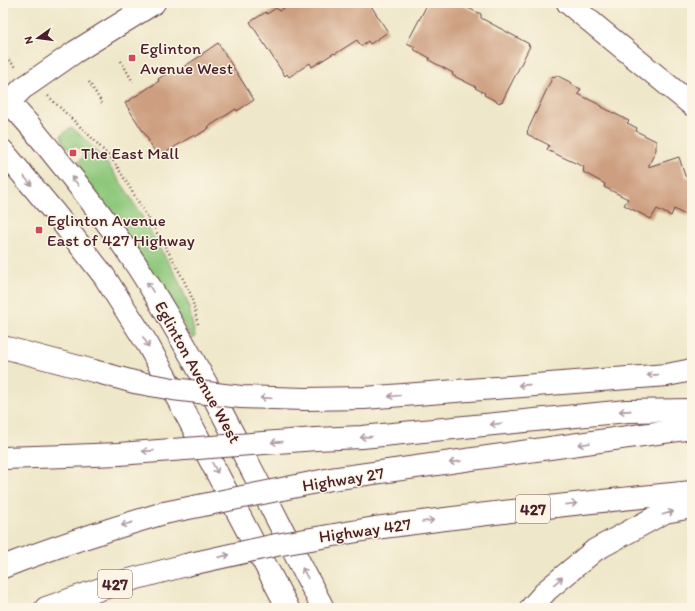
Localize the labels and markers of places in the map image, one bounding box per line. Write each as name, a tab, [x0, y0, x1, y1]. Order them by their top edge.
place label: Eglinton Avenue West	[140, 38, 233, 78]
marker: Eglinton Avenue West	[127, 53, 137, 63]
place label: The East Mall	[81, 143, 179, 163]
marker: The East Mall	[68, 148, 78, 158]
place label: Eglinton Avenue East of 427 Highway	[47, 210, 195, 250]
marker: Eglinton Avenue East of 427 Highway	[34, 225, 44, 235]

